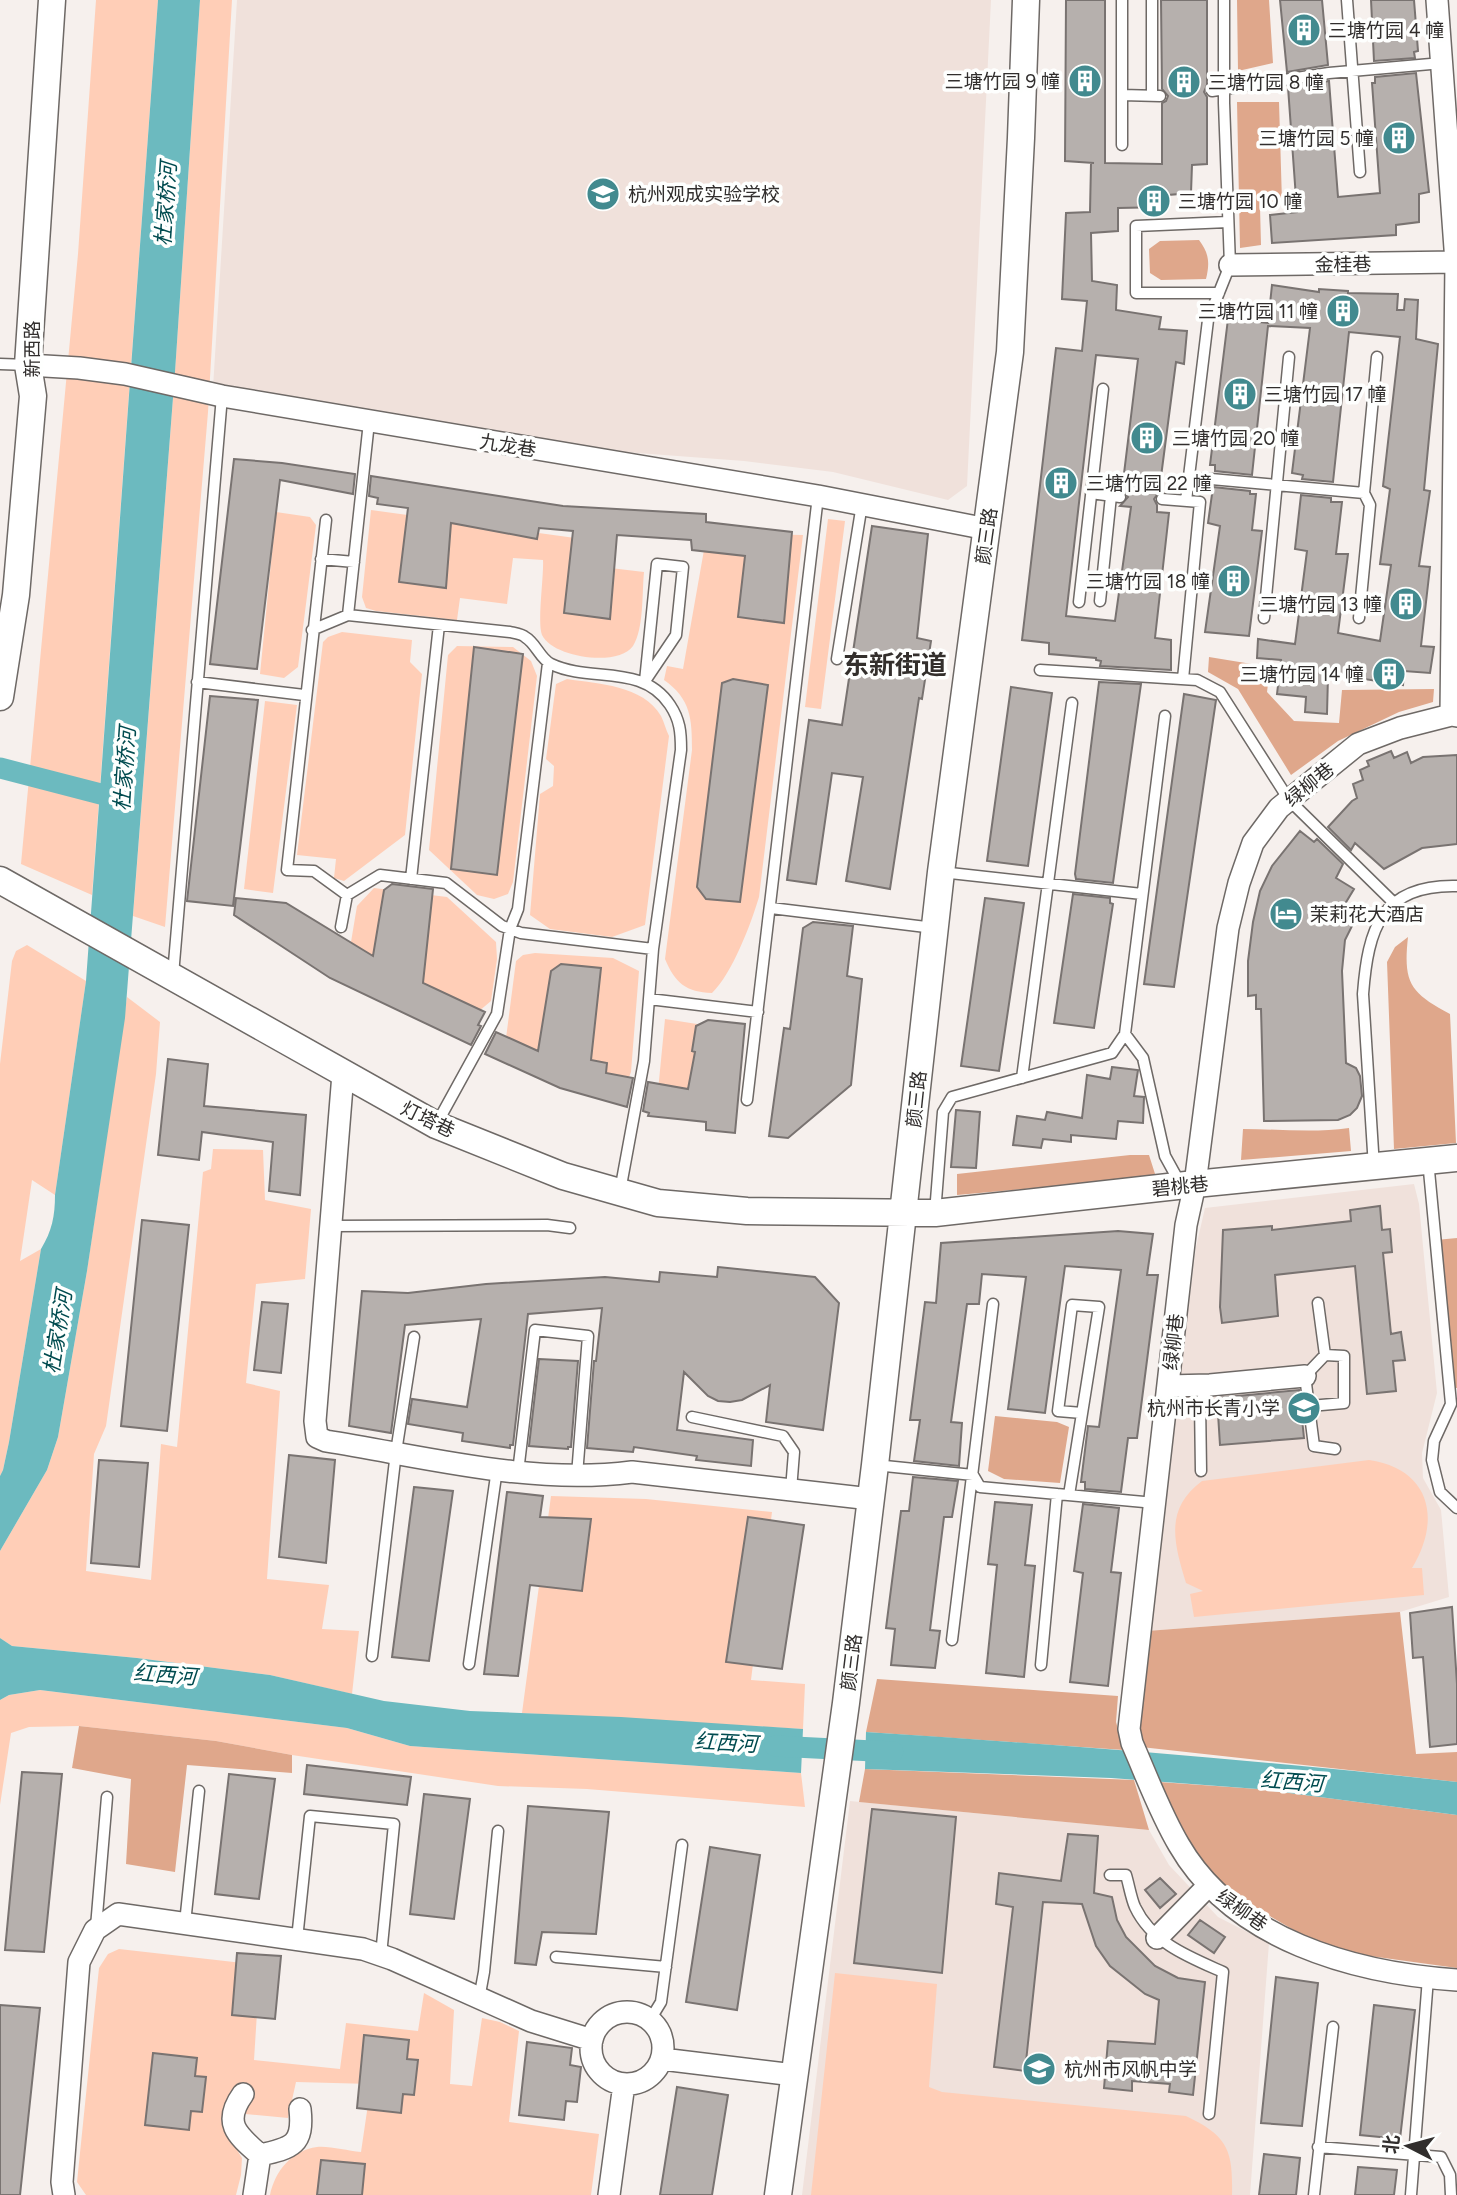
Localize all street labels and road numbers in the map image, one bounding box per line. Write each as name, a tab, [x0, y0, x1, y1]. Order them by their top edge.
street label: 金桂巷	[1314, 253, 1372, 276]
street label: 新西路	[21, 320, 44, 378]
street label: 九龙巷	[478, 430, 538, 461]
street label: 颜三路	[971, 506, 1002, 566]
street label: 绿柳巷	[1280, 758, 1339, 811]
street label: 颜三路	[902, 1069, 931, 1129]
street label: 灯塔巷	[397, 1097, 458, 1142]
street label: 碧桃巷	[1150, 1172, 1210, 1201]
street label: 绿柳巷	[1159, 1312, 1188, 1372]
street label: 颜三路	[837, 1632, 866, 1692]
street label: 绿柳巷	[1212, 1885, 1272, 1936]

